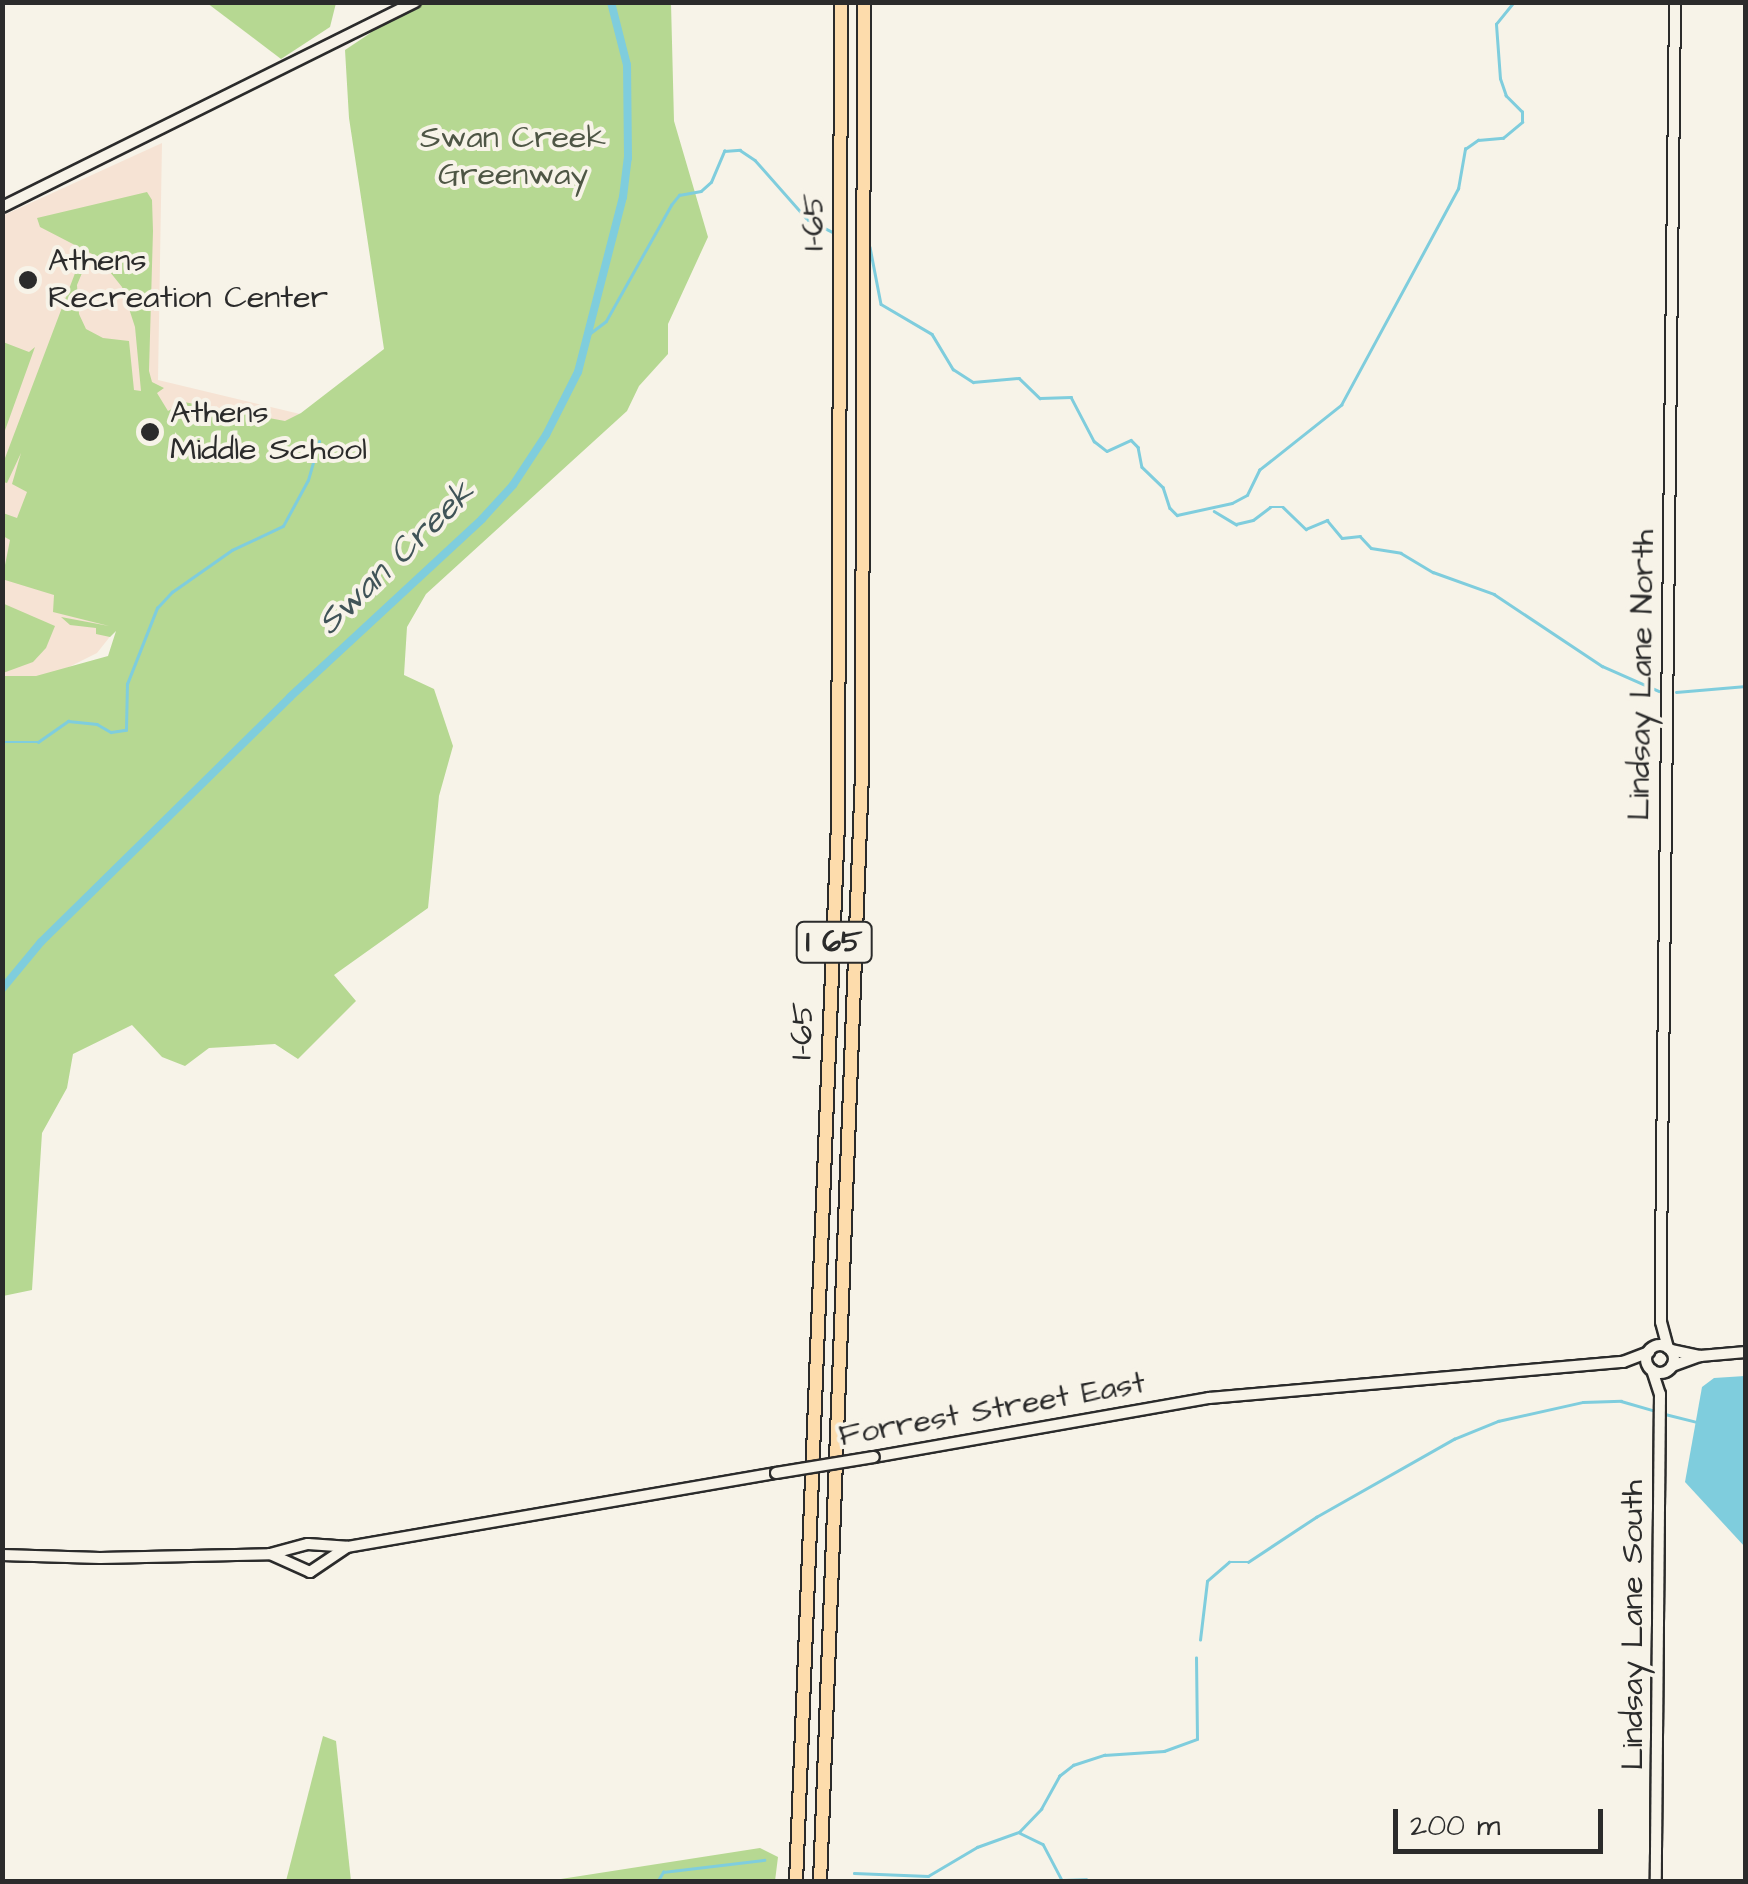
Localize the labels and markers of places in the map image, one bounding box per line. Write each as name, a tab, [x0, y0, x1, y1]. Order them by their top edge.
place label: Athens Recreation Center	[48, 243, 328, 318]
marker: Athens Recreation Center	[17, 269, 39, 291]
place label: Athens Middle School	[170, 395, 367, 470]
marker: Athens Middle School	[139, 421, 161, 443]

